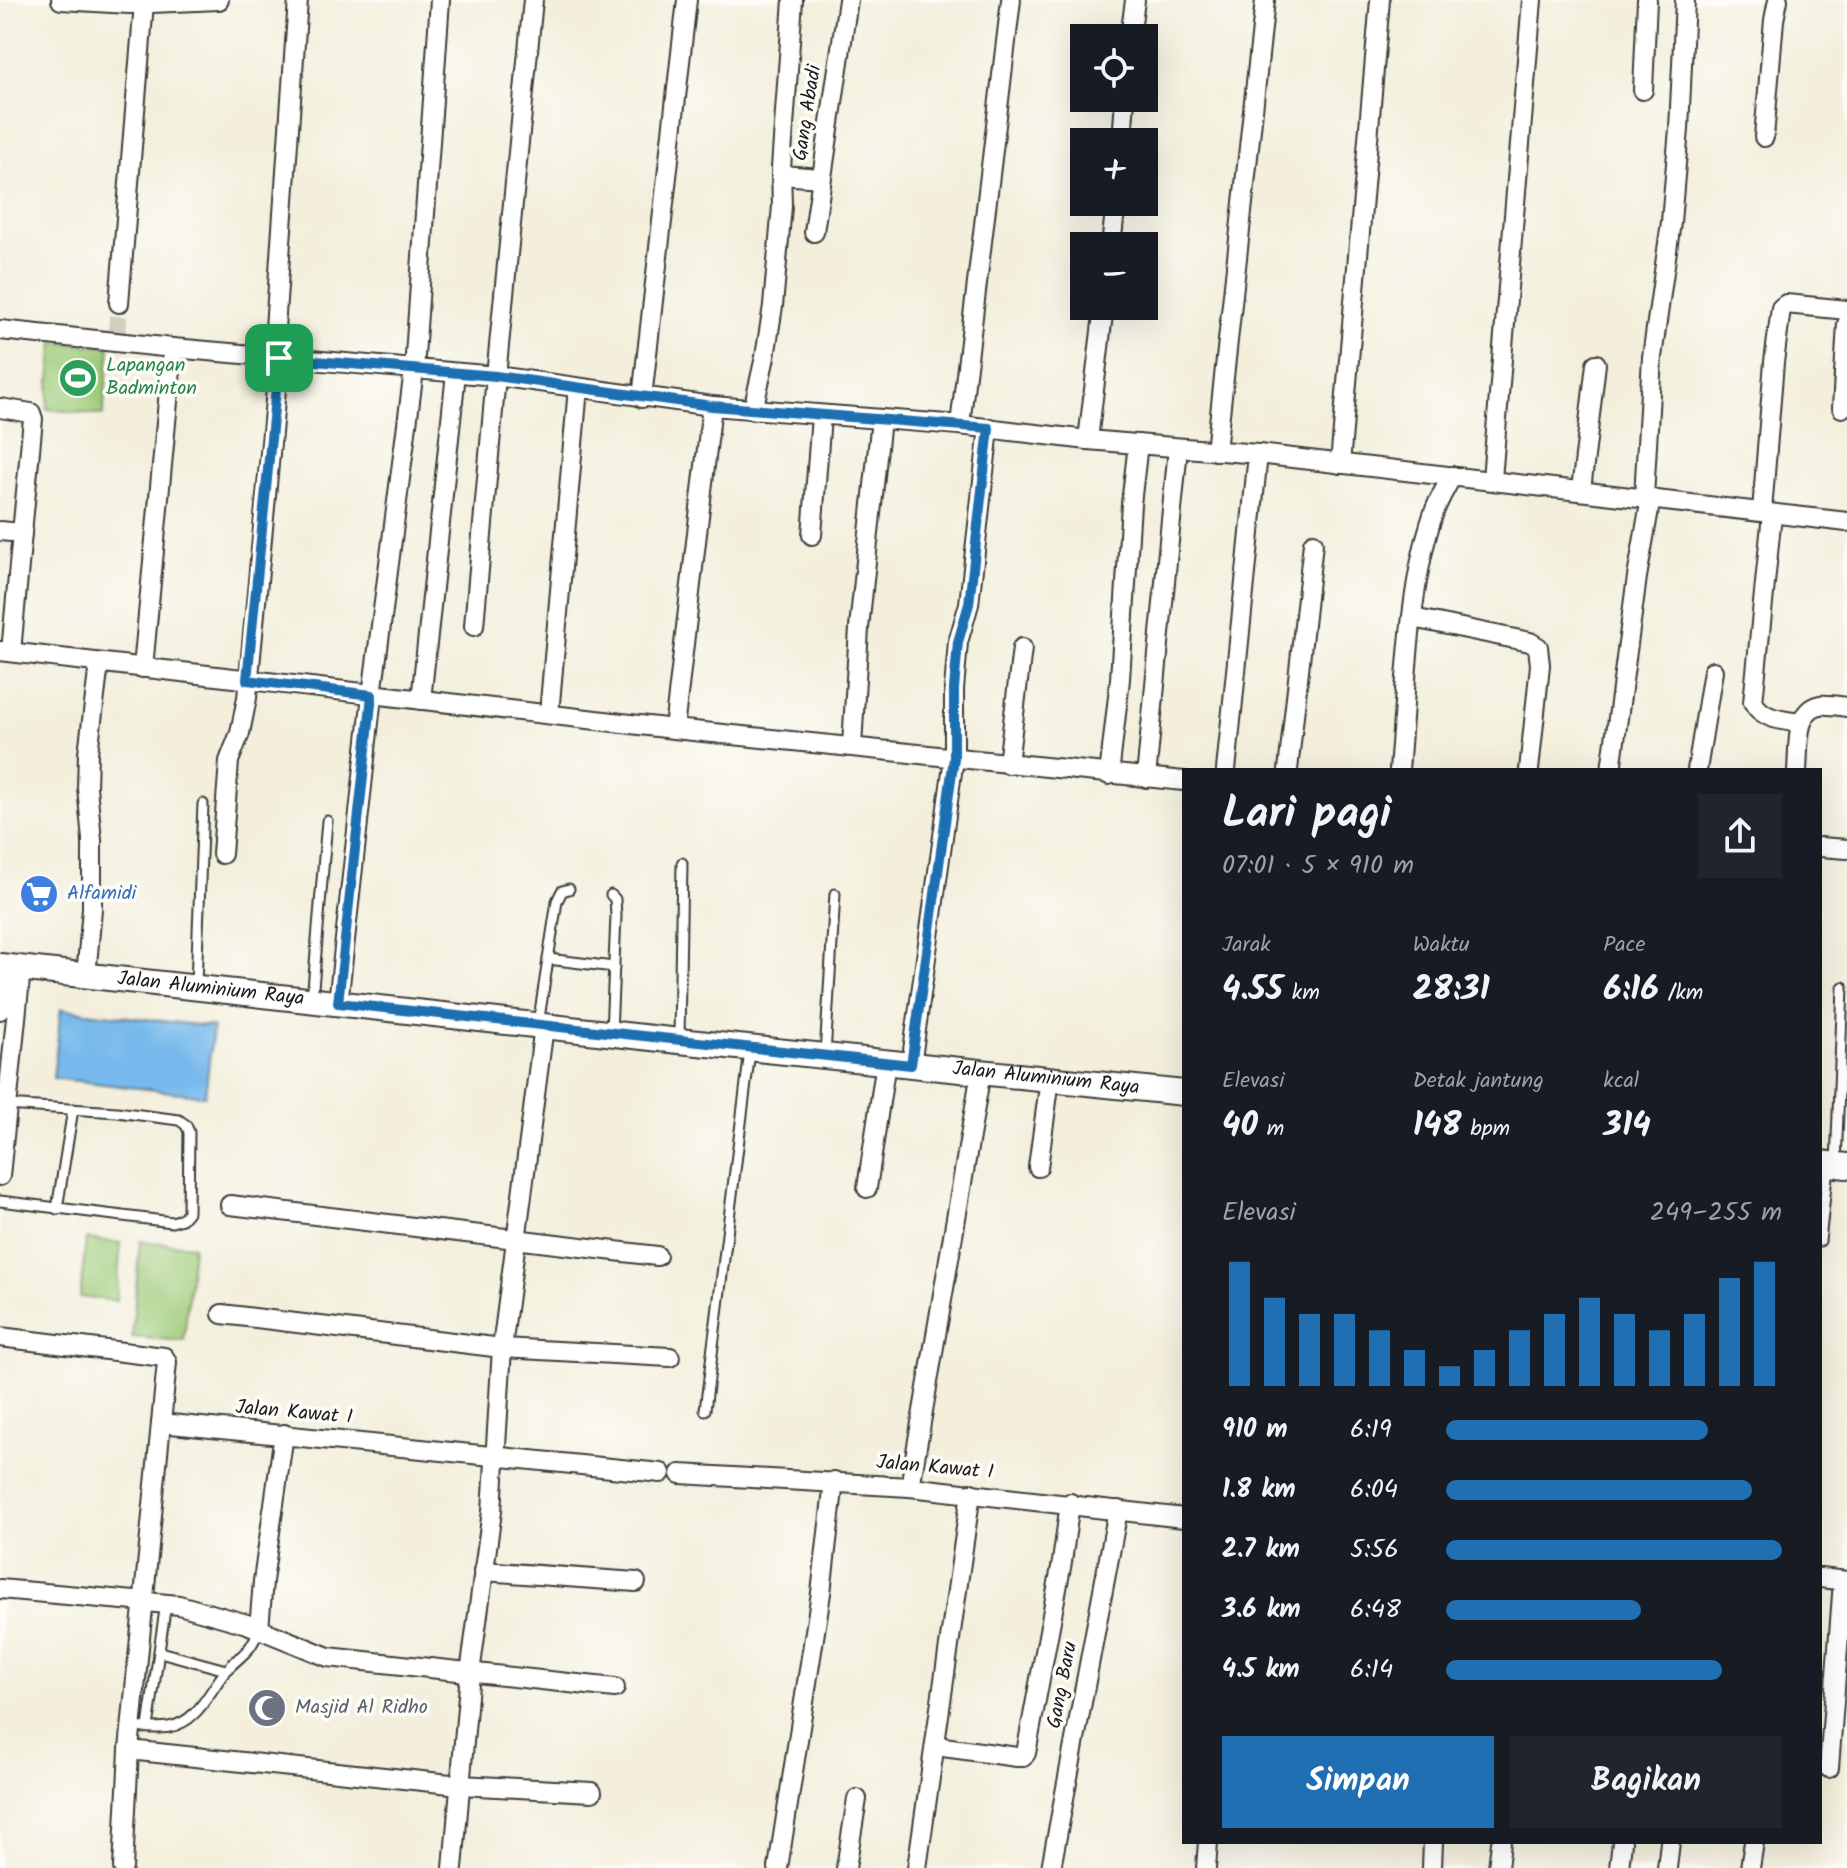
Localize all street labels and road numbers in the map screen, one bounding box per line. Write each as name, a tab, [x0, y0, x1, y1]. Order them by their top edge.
street label: Gang Abadi	[785, 62, 832, 163]
street label: Jalan Aluminium Raya	[116, 963, 306, 1016]
street label: Jalan Aluminium Raya	[951, 1053, 1141, 1104]
street label: Jalan Kawat I	[234, 1392, 354, 1434]
street label: Jalan Kawat I	[875, 1447, 995, 1489]
street label: Gang Baru	[1039, 1638, 1087, 1731]

